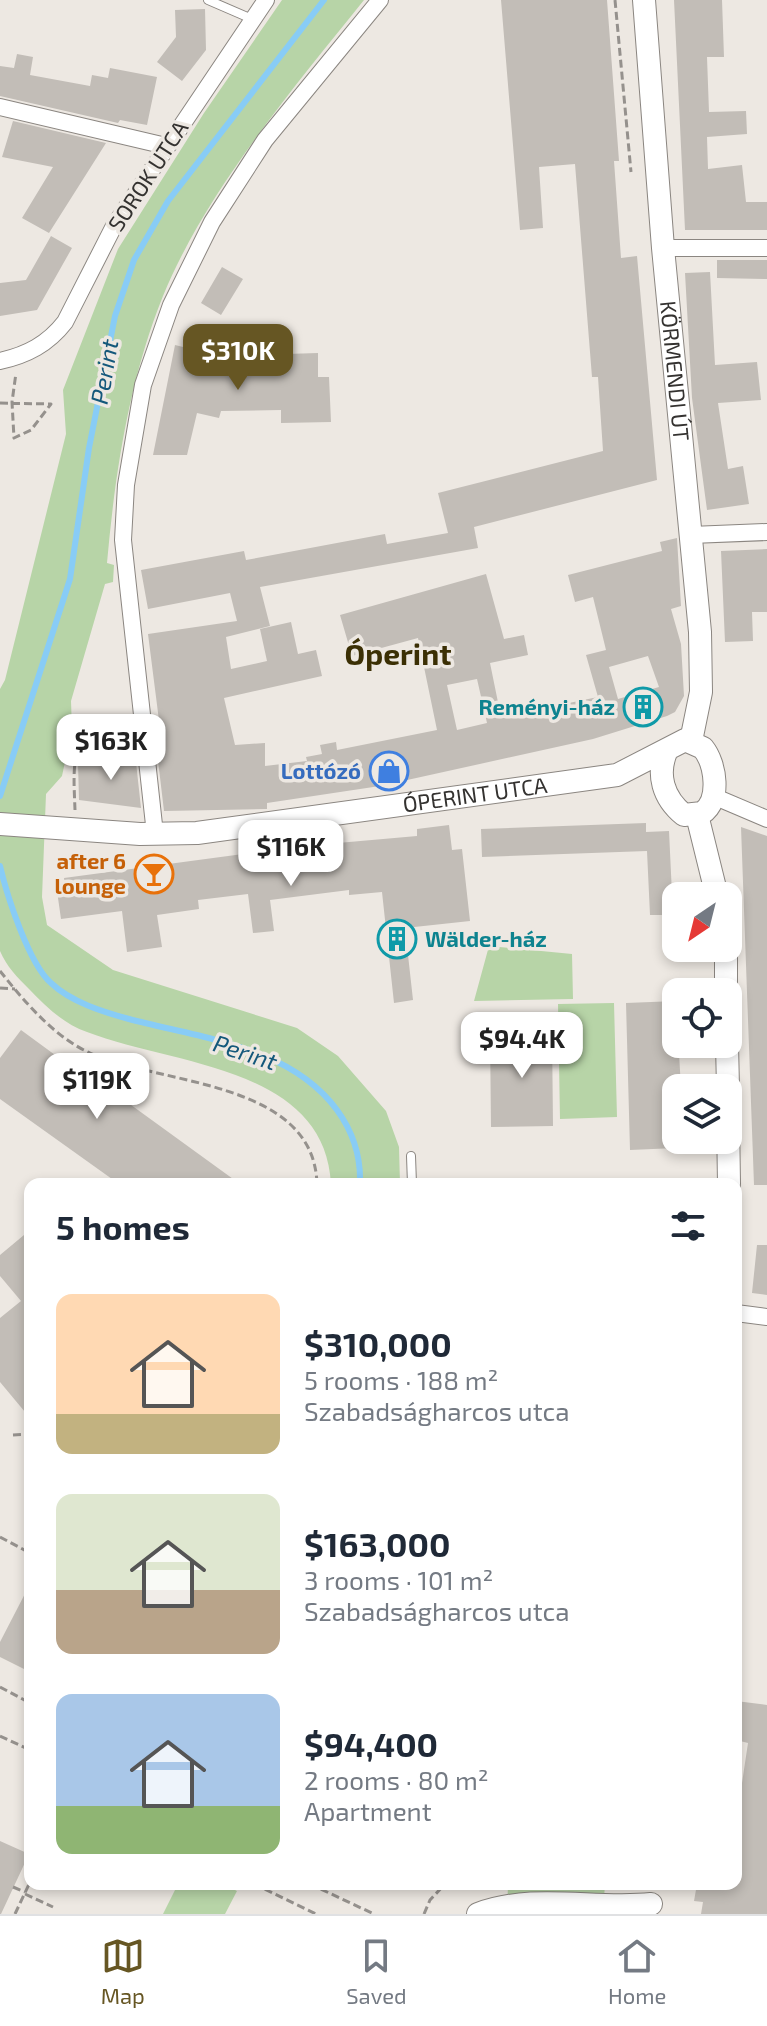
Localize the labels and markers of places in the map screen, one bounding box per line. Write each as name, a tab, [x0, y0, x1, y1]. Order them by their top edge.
pin: $310K	[182, 324, 294, 392]
building icon: Reményi-ház	[622, 686, 664, 728]
place label: Reményi-ház	[479, 693, 615, 720]
pin: $163K	[55, 714, 167, 782]
shop icon: Lottózó	[368, 750, 410, 792]
place label: Lottózó	[281, 757, 361, 783]
pin: $116K	[235, 820, 347, 888]
place label: after 6 lounge	[54, 847, 126, 898]
bar icon: after 6 lounge	[133, 853, 175, 895]
building icon: Wälder-ház	[376, 918, 418, 960]
place label: Wälder-ház	[425, 925, 547, 951]
pin: $94.4K	[457, 1012, 587, 1080]
pin: $119K	[41, 1053, 153, 1121]

